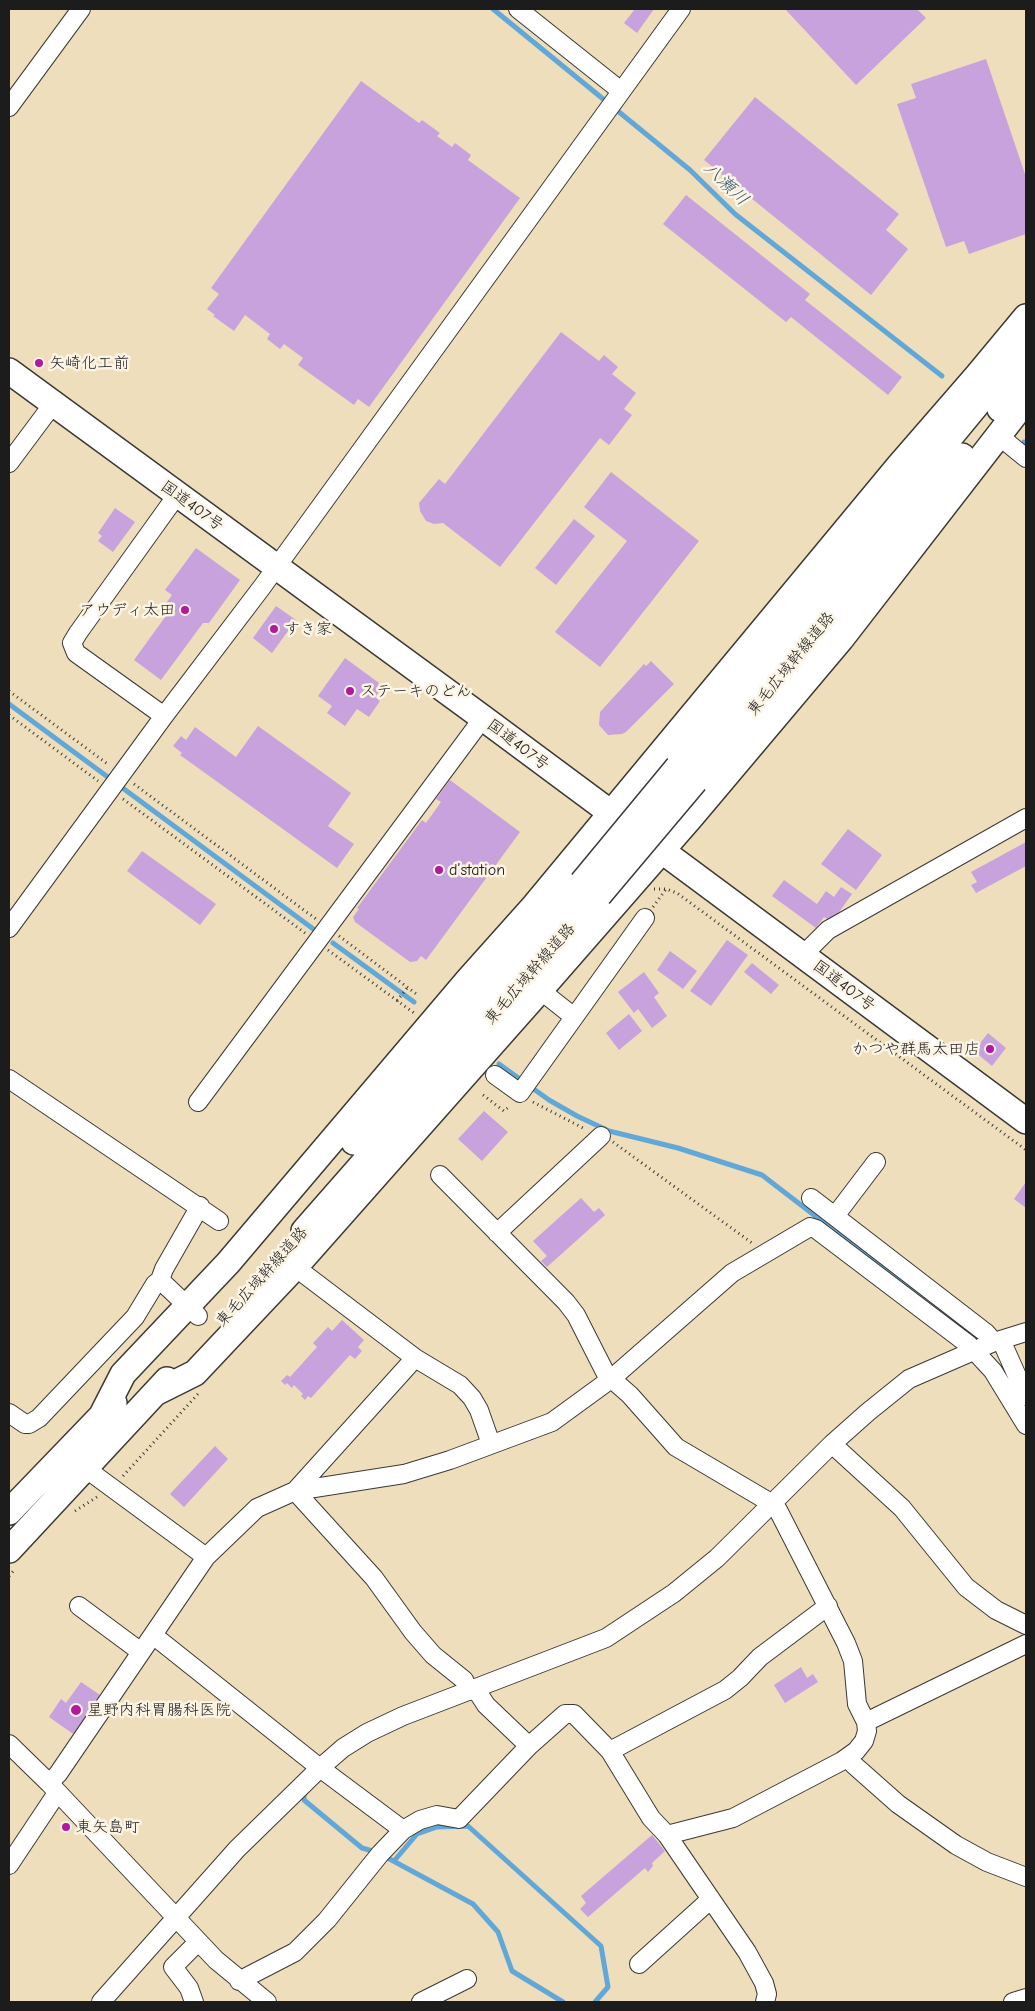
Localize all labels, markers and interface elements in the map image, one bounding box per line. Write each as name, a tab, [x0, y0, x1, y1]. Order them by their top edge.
water label: 八瀬川	[699, 157, 753, 211]
place label: 矢崎化工前	[49, 353, 129, 373]
marker: 矢崎化工前	[33, 357, 45, 369]
street label: 国道407号	[157, 477, 227, 535]
place label: アウディ太田	[79, 600, 175, 620]
marker: アウディ太田	[179, 604, 191, 616]
street label: 東毛広域幹線道路	[743, 608, 839, 720]
place label: すき家	[284, 619, 332, 639]
marker: すき家	[268, 623, 280, 635]
place label: ステーキのどん	[360, 681, 472, 701]
marker: ステーキのどん	[344, 685, 356, 697]
street label: 国道407号	[483, 715, 553, 775]
place label: d’station	[449, 860, 505, 880]
marker: d’station	[433, 864, 445, 876]
street label: 東毛広域幹線道路	[481, 919, 579, 1029]
street label: 国道407号	[809, 956, 879, 1016]
place label: かつや群馬太田店	[852, 1039, 980, 1059]
marker: かつや群馬太田店	[984, 1043, 996, 1055]
street label: 東毛広域幹線道路	[212, 1223, 312, 1331]
place label: 星野内科胃腸科医院	[87, 1700, 231, 1720]
marker: 星野内科胃腸科医院	[69, 1703, 83, 1717]
place label: 東矢島町	[76, 1817, 140, 1837]
marker: 東矢島町	[60, 1821, 72, 1833]

